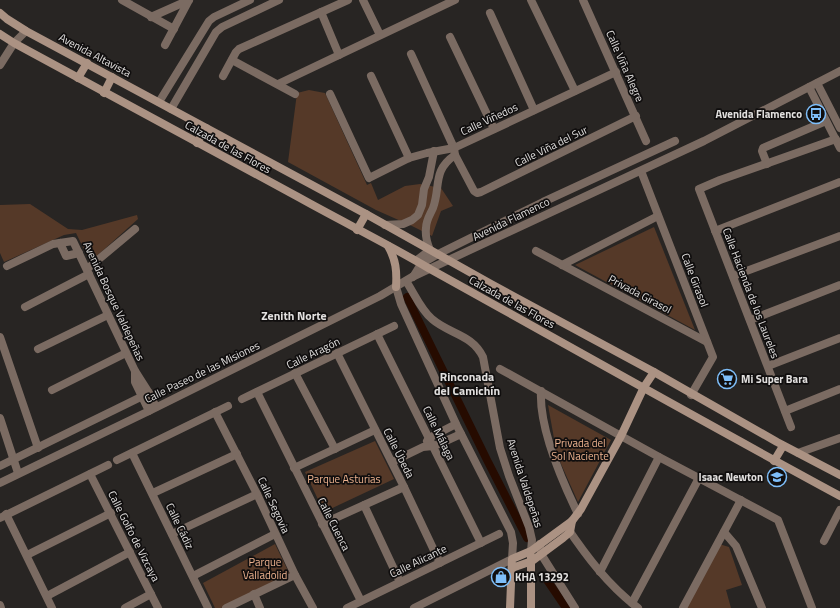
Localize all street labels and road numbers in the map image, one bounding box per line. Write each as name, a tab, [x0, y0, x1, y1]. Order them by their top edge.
street label: Calle Viña Alegre	[602, 28, 648, 105]
street label: Avenida Altavista	[56, 29, 134, 81]
street label: Calle Viñedos	[458, 99, 520, 139]
street label: Calzada de las Flores	[182, 117, 274, 177]
street label: Calle Viña del Sur	[512, 121, 590, 171]
street label: Avenida Flamenco	[470, 193, 553, 245]
street label: Calle Hacienda de los Laureles	[719, 225, 783, 361]
street label: Avenida Bosque Valdepeñas	[79, 239, 149, 363]
street label: Calle Girasol	[677, 251, 713, 309]
street label: Privada Girasol	[606, 271, 674, 317]
street label: Calzada de las Flores	[466, 272, 558, 332]
street label: Calle Aragón	[284, 333, 343, 373]
street label: Calle Paseo de las Misiones	[142, 337, 262, 407]
street label: Calle Málaga	[419, 403, 459, 463]
street label: Calle Úbeda	[380, 425, 419, 481]
street label: Avenida Valdepeñas	[503, 436, 547, 530]
street label: Calle Segovia	[254, 474, 294, 536]
street label: Calle Golfo de Vizcaya	[104, 488, 164, 585]
street label: Calle Cuenca	[314, 495, 355, 554]
street label: Calle Cádiz	[162, 500, 198, 552]
street label: Calle Alicante	[387, 540, 450, 582]

